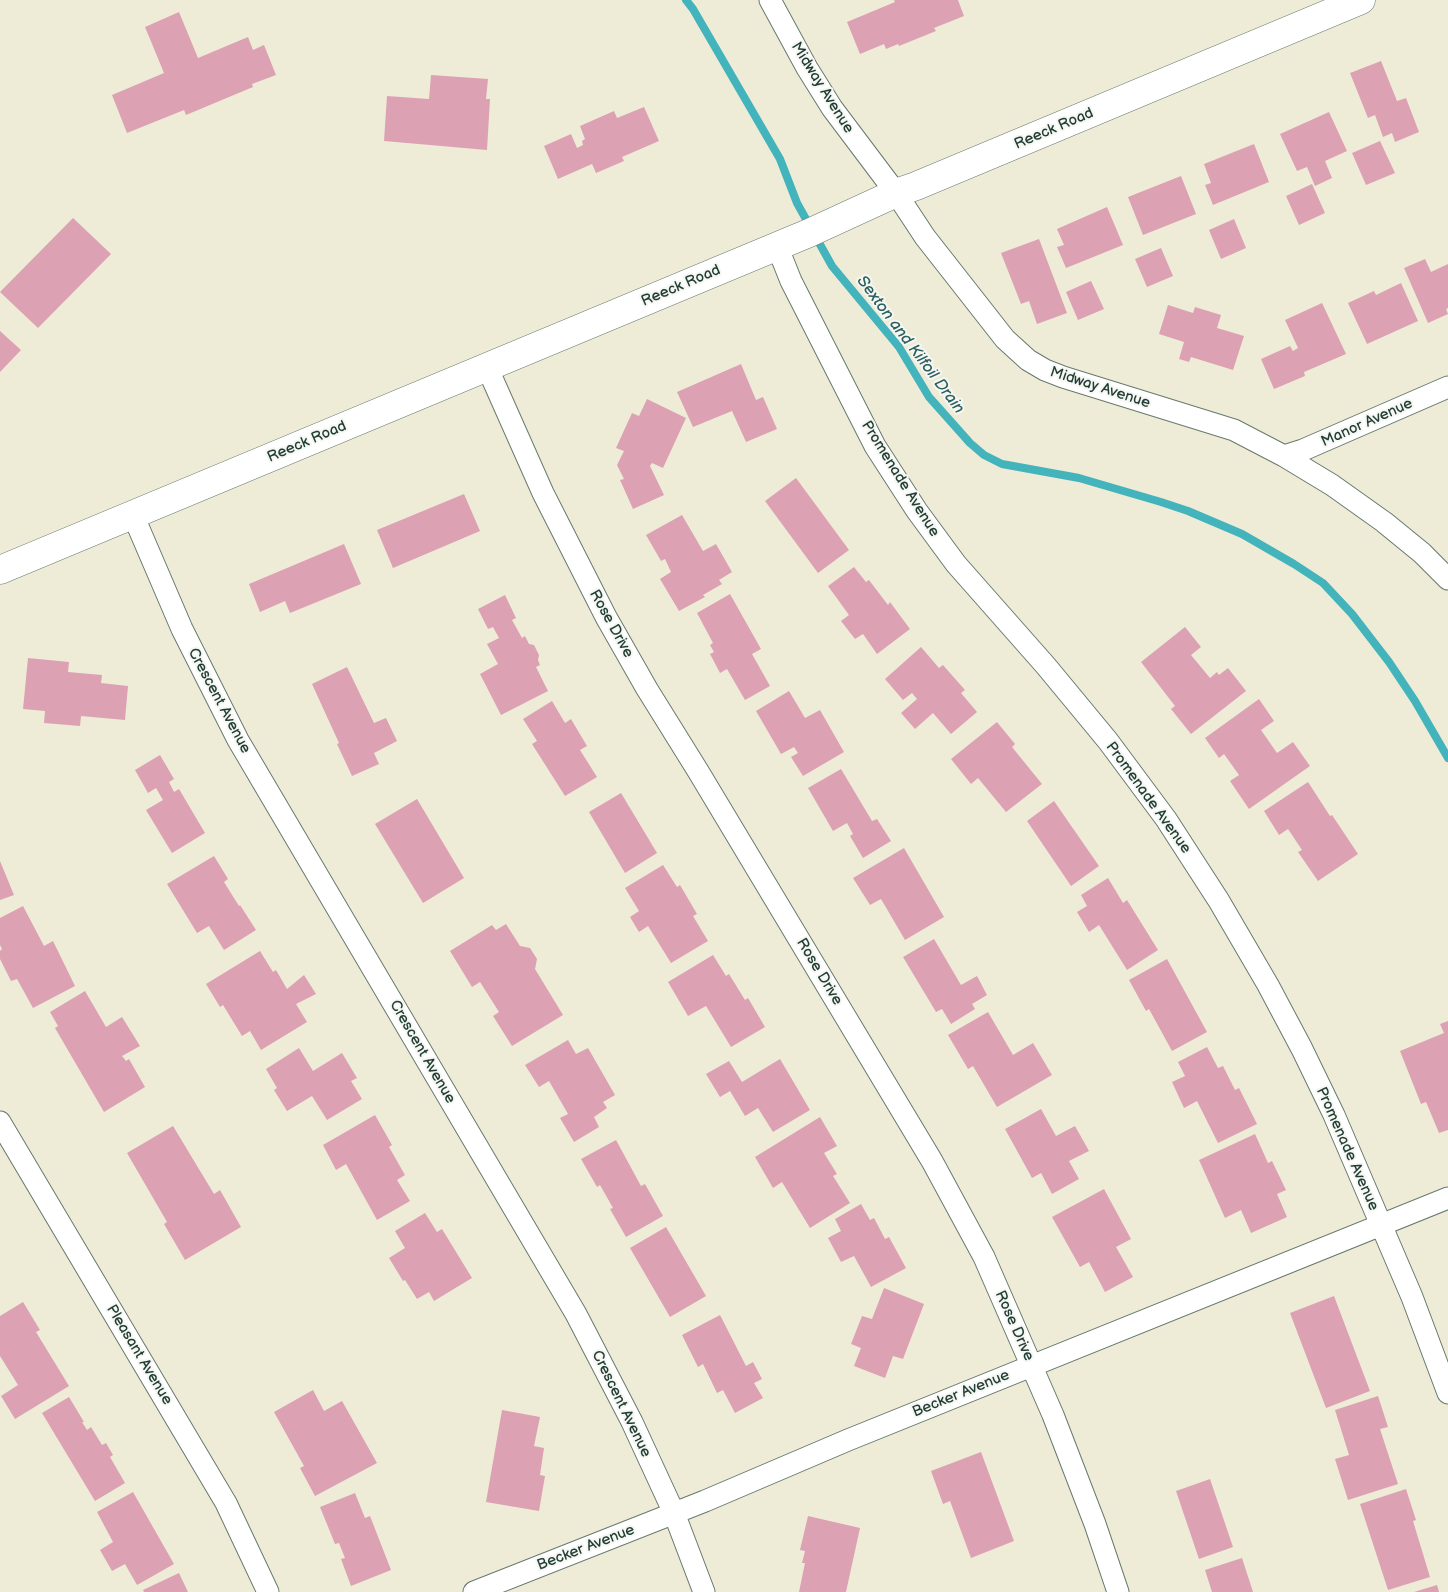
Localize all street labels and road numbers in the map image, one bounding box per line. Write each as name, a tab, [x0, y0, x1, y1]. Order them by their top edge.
street label: Midway Avenue	[787, 39, 857, 137]
street label: Reeck Road	[1012, 104, 1096, 154]
street label: Reeck Road	[639, 261, 723, 311]
street label: Midway Avenue	[1048, 363, 1152, 413]
street label: Manor Avenue	[1318, 395, 1416, 451]
street label: Reeck Road	[265, 417, 349, 467]
street label: Promenade Avenue	[857, 418, 943, 540]
street label: Rose Drive	[585, 587, 637, 661]
street label: Crescent Avenue	[184, 645, 254, 757]
street label: Promenade Avenue	[1102, 739, 1194, 857]
street label: Rose Drive	[792, 935, 846, 1009]
street label: Crescent Avenue	[385, 997, 459, 1107]
street label: Promenade Avenue	[1312, 1084, 1382, 1214]
street label: Rose Drive	[991, 1288, 1037, 1364]
street label: Pleasant Avenue	[102, 1302, 176, 1408]
street label: Crescent Avenue	[587, 1348, 655, 1460]
street label: Becker Avenue	[910, 1366, 1012, 1422]
street label: Becker Avenue	[535, 1521, 637, 1575]

